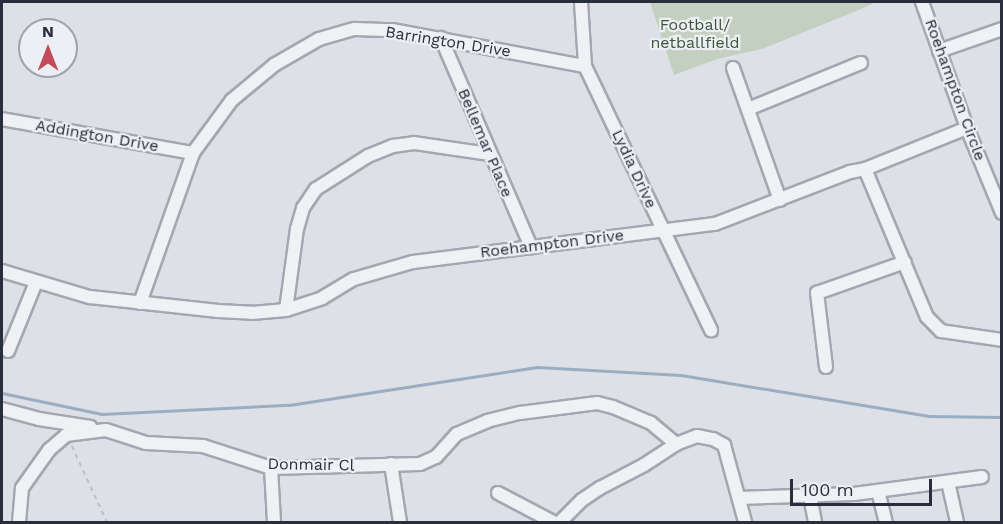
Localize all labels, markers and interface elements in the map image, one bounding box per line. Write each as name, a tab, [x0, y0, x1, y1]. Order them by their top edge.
park label: Football/ netballfield	[650, 15, 740, 53]
street label: Roehampton Circle	[920, 16, 990, 164]
north arrow	[18, 18, 78, 78]
text: N	[42, 22, 54, 41]
street label: Barrington Drive	[384, 23, 512, 61]
street label: Bellemar Place	[453, 85, 517, 201]
street label: Addington Drive	[34, 116, 160, 156]
street label: Lydia Drive	[607, 126, 661, 212]
street label: Roehampton Drive	[479, 226, 625, 262]
street label: Donmair Cl	[267, 455, 355, 475]
scale bar	[793, 467, 936, 505]
text: 100 m	[801, 479, 854, 500]

